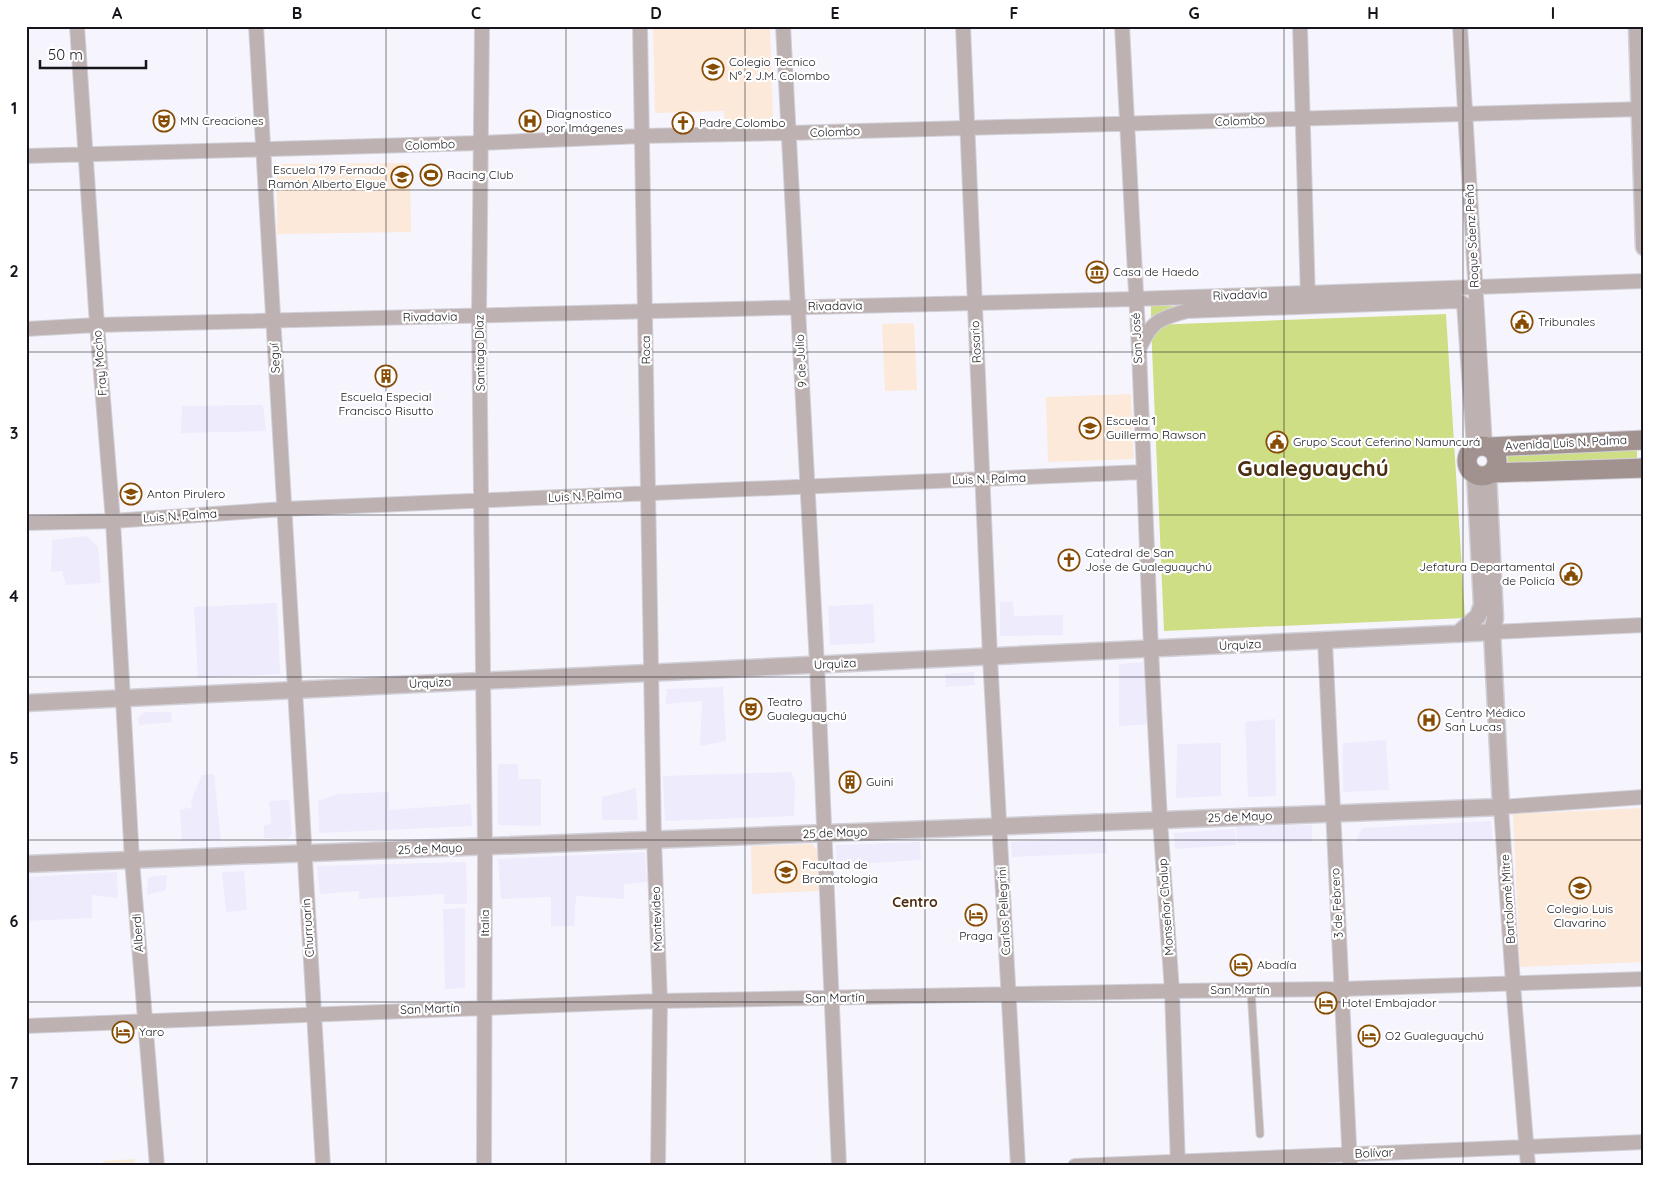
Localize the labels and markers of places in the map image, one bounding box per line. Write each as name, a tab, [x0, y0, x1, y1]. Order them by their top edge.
place label: Colegio Tecnico Nº 2 J.M. Colombo	[729, 54, 830, 83]
school or university icon: Colegio Tecnico Nº 2 J.M. Colombo	[701, 57, 725, 81]
place label: Diagnostico por Imágenes	[546, 106, 623, 135]
theatre icon: MN Creaciones	[152, 109, 176, 133]
hospital icon: Diagnostico por Imágenes	[518, 109, 542, 133]
church icon: Padre Colombo	[671, 111, 695, 135]
place label: MN Creaciones	[180, 113, 264, 128]
place label: Padre Colombo	[699, 115, 786, 130]
place label: Escuela 179 Fernado Ramón Alberto Elgue	[268, 162, 386, 191]
sports icon: Racing Club	[419, 163, 443, 187]
school or university icon: Escuela 179 Fernado Ramón Alberto Elgue	[390, 165, 414, 189]
place label: Racing Club	[447, 167, 513, 182]
museum icon: Casa de Haedo	[1085, 260, 1109, 284]
place label: Casa de Haedo	[1113, 264, 1199, 279]
public building icon: Tribunales	[1510, 310, 1534, 334]
place label: Tribunales	[1538, 314, 1595, 329]
building icon: Escuela Especial Francisco Risutto	[374, 364, 398, 388]
place label: Escuela Especial Francisco Risutto	[339, 389, 433, 418]
place label: Escuela 1 Guillermo Rawson	[1106, 413, 1206, 442]
school or university icon: Escuela 1 Guillermo Rawson	[1078, 416, 1102, 440]
public building icon: Grupo Scout Ceferino Namuncurá	[1265, 430, 1289, 454]
place label: Grupo Scout Ceferino Namuncurá	[1293, 434, 1480, 449]
school or university icon: Anton Pirulero	[119, 482, 143, 506]
place label: Anton Pirulero	[147, 486, 225, 501]
place label: Catedral de San Jose de Gualeguaychú	[1085, 545, 1212, 574]
church icon: Catedral de San Jose de Gualeguaychú	[1057, 548, 1081, 572]
place label: Jefatura Departamental de Policía	[1419, 559, 1555, 588]
public building icon: Jefatura Departamental de Policía	[1559, 562, 1583, 586]
place label: Teatro Gualeguaychú	[767, 694, 847, 723]
theatre icon: Teatro Gualeguaychú	[739, 697, 763, 721]
place label: Centro Médico San Lucas	[1445, 705, 1526, 734]
hospital icon: Centro Médico San Lucas	[1417, 708, 1441, 732]
building icon: Guini	[838, 770, 862, 794]
place label: Guini	[866, 774, 893, 789]
place label: Facultad de Bromatologia	[802, 857, 878, 886]
school or university icon: Facultad de Bromatologia	[774, 860, 798, 884]
school or university icon: Colegio Luis Clavarino	[1568, 876, 1592, 900]
place label: Colegio Luis Clavarino	[1547, 901, 1614, 930]
hotel icon: Praga	[964, 903, 988, 927]
place label: Praga	[959, 928, 993, 943]
hotel icon: Abadía	[1229, 953, 1253, 977]
place label: Abadía	[1257, 957, 1296, 972]
hotel icon: Hotel Embajador	[1314, 991, 1338, 1015]
place label: Hotel Embajador	[1342, 995, 1437, 1010]
hotel icon: Yaro	[111, 1020, 135, 1044]
place label: Yaro	[139, 1024, 164, 1039]
hotel icon: O2 Gualeguaychú	[1357, 1024, 1381, 1048]
place label: O2 Gualeguaychú	[1385, 1028, 1484, 1043]

